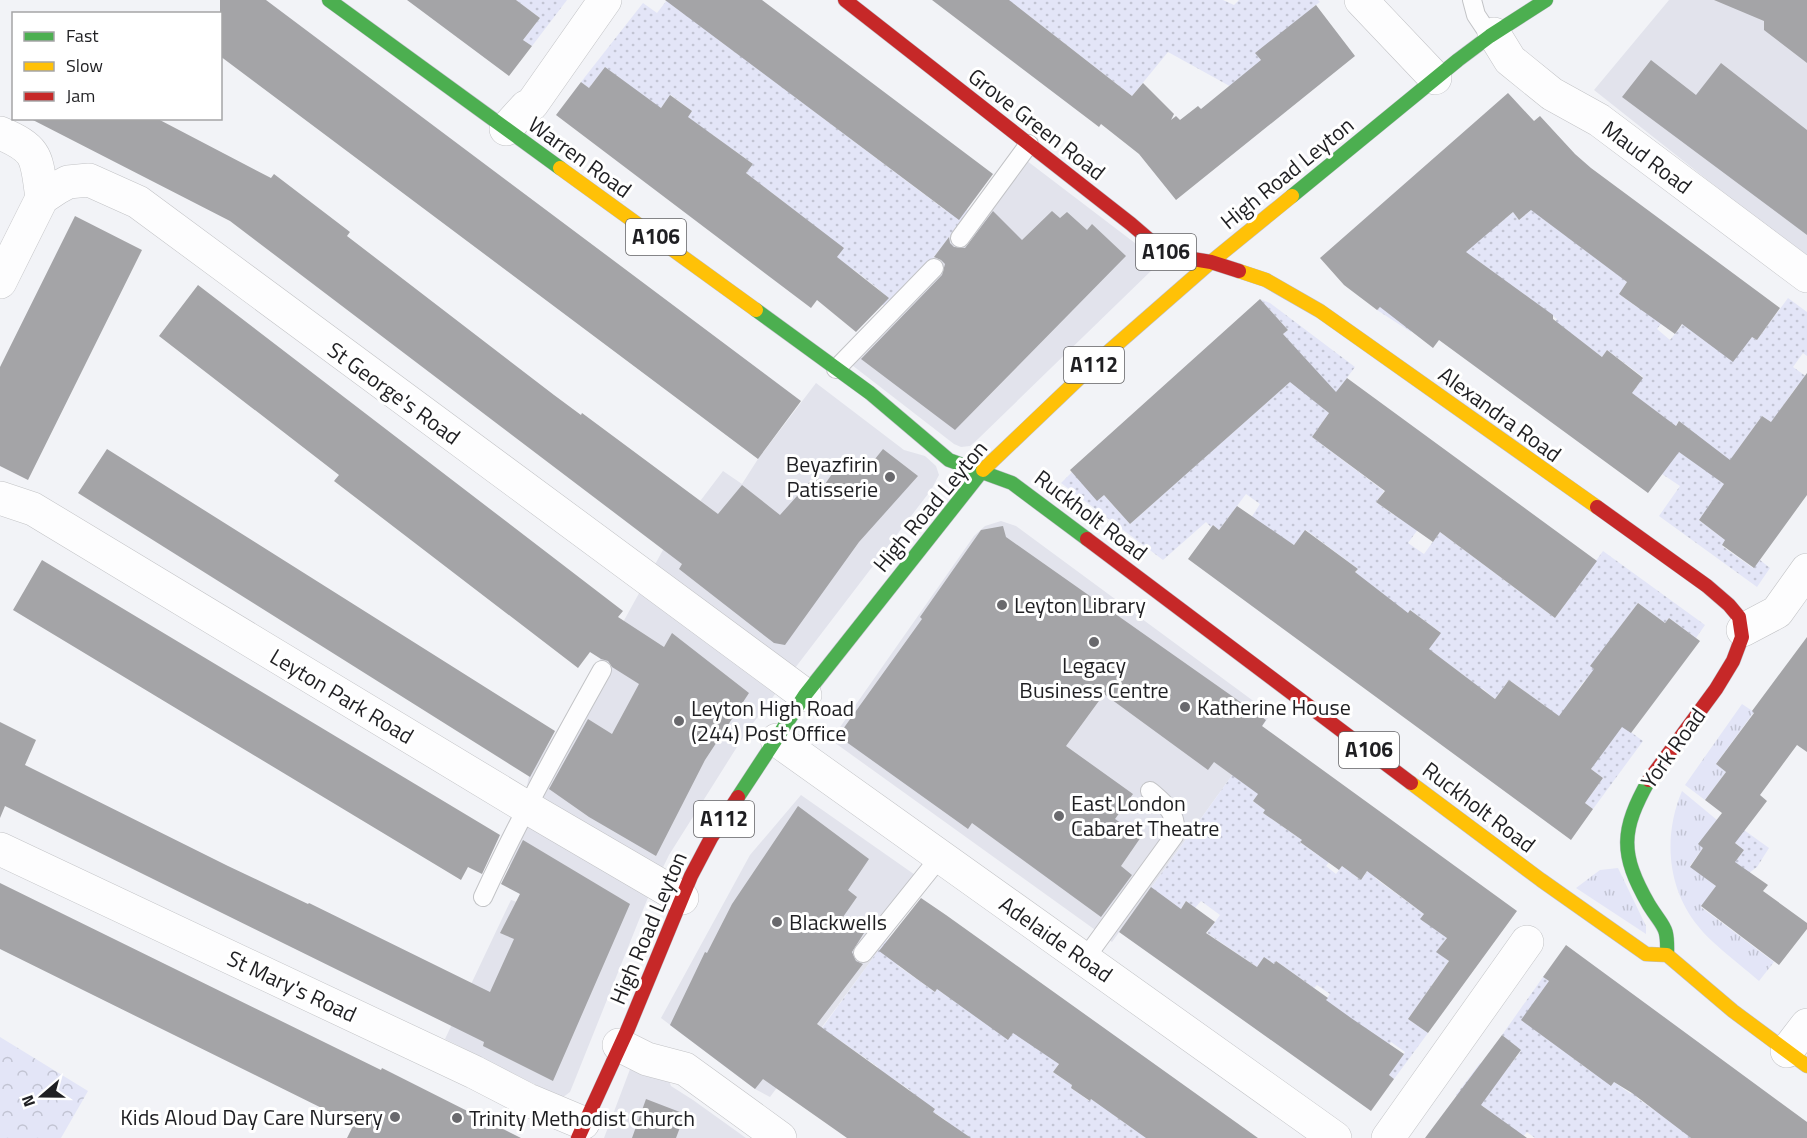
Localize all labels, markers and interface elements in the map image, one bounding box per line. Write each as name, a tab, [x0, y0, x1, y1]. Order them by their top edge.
legend	[12, 12, 222, 120]
text: Fast	[66, 22, 99, 49]
text: Slow	[66, 52, 103, 79]
street label: Grove Green Road	[961, 59, 1113, 189]
text: Jam	[66, 82, 95, 109]
street label: Warren Road	[521, 108, 639, 206]
street label: High Road Leyton	[1213, 108, 1361, 238]
street label: Maud Road	[1595, 112, 1699, 202]
road number: A106	[626, 219, 686, 255]
road number: A106	[1136, 234, 1196, 270]
street label: St George's Road	[320, 333, 468, 453]
road number: A112	[1064, 347, 1124, 383]
street label: Alexandra Road	[1431, 358, 1569, 470]
street label: High Road Leyton	[865, 433, 995, 579]
place label: Beyazfirin Patisserie	[786, 447, 878, 506]
street label: Ruckholt Road	[1027, 461, 1155, 569]
marker: Beyazfirin Patisserie	[883, 470, 897, 484]
place label: Leyton Library	[1014, 588, 1146, 622]
marker: Leyton Library	[995, 598, 1009, 612]
marker: Legacy Business Centre	[1087, 635, 1101, 649]
street label: Leyton Park Road	[264, 640, 420, 752]
place label: Legacy Business Centre	[1019, 648, 1169, 707]
place label: Katherine House	[1197, 690, 1351, 724]
place label: Leyton High Road (244) Post Office	[691, 691, 854, 750]
marker: Katherine House	[1178, 700, 1192, 714]
street label: York Road	[1632, 701, 1714, 795]
marker: Leyton High Road (244) Post Office	[672, 714, 686, 728]
road number: A106	[1339, 732, 1399, 768]
street label: Ruckholt Road	[1415, 753, 1543, 861]
place label: East London Cabaret Theatre	[1071, 786, 1219, 845]
road number: A112	[694, 801, 754, 837]
marker: East London Cabaret Theatre	[1052, 809, 1066, 823]
street label: High Road Leyton	[600, 846, 696, 1010]
street label: Adelaide Road	[992, 887, 1120, 991]
place label: Blackwells	[789, 905, 887, 939]
marker: Blackwells	[770, 915, 784, 929]
street label: St Mary's Road	[222, 941, 362, 1031]
north arrow	[12, 1066, 72, 1126]
text: N	[15, 1092, 41, 1110]
place label: Kids Aloud Day Care Nursery	[120, 1100, 383, 1134]
place label: Trinity Methodist Church	[469, 1101, 695, 1135]
marker: Kids Aloud Day Care Nursery	[388, 1110, 402, 1124]
marker: Trinity Methodist Church	[450, 1111, 464, 1125]

